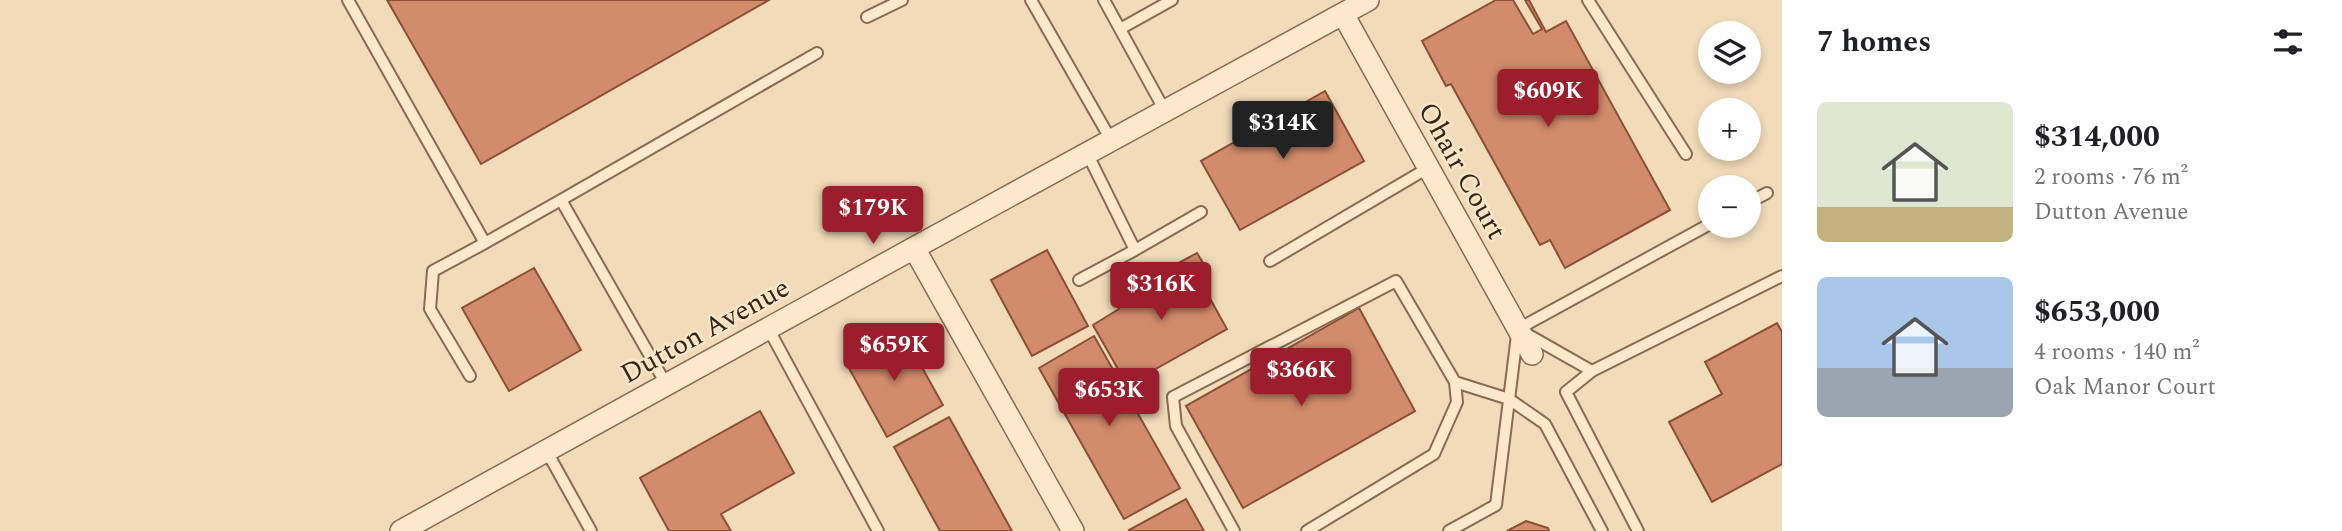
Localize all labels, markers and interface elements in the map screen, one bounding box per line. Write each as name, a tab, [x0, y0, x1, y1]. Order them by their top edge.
text: 7 homes	[1817, 19, 1931, 65]
map controls	[1698, 21, 1761, 238]
button: layers	[1698, 21, 1761, 84]
icon: filters	[2269, 23, 2307, 61]
pin: $609K	[1499, 69, 1597, 129]
text: $609K	[1513, 74, 1583, 109]
street label: Ohair Court	[1406, 94, 1518, 248]
button: +	[1698, 98, 1761, 161]
pin: $314K	[1234, 102, 1332, 161]
text: $314K	[1248, 106, 1318, 141]
text: $314,000	[2034, 114, 2160, 160]
icon: home	[1873, 130, 1957, 214]
text: 2 rooms · 76 m²	[2034, 160, 2188, 195]
button: −	[1698, 175, 1761, 238]
pin: $179K	[824, 187, 922, 246]
text: $179K	[838, 191, 908, 226]
text: Dutton Avenue	[2034, 195, 2189, 230]
pin: $316K	[1112, 262, 1210, 322]
street label: Dutton Avenue	[612, 267, 798, 395]
text: $316K	[1126, 267, 1196, 302]
text: $653,000	[2034, 289, 2160, 335]
icon: home	[1873, 305, 1957, 389]
pin: $659K	[845, 324, 943, 383]
text: $659K	[859, 328, 929, 363]
text: 4 rooms · 140 m²	[2034, 335, 2200, 370]
pin: $366K	[1252, 348, 1350, 408]
text: $366K	[1266, 353, 1336, 388]
pin: $653K	[1060, 368, 1158, 428]
text: Oak Manor Court	[2034, 370, 2216, 405]
text: $653K	[1074, 373, 1144, 408]

